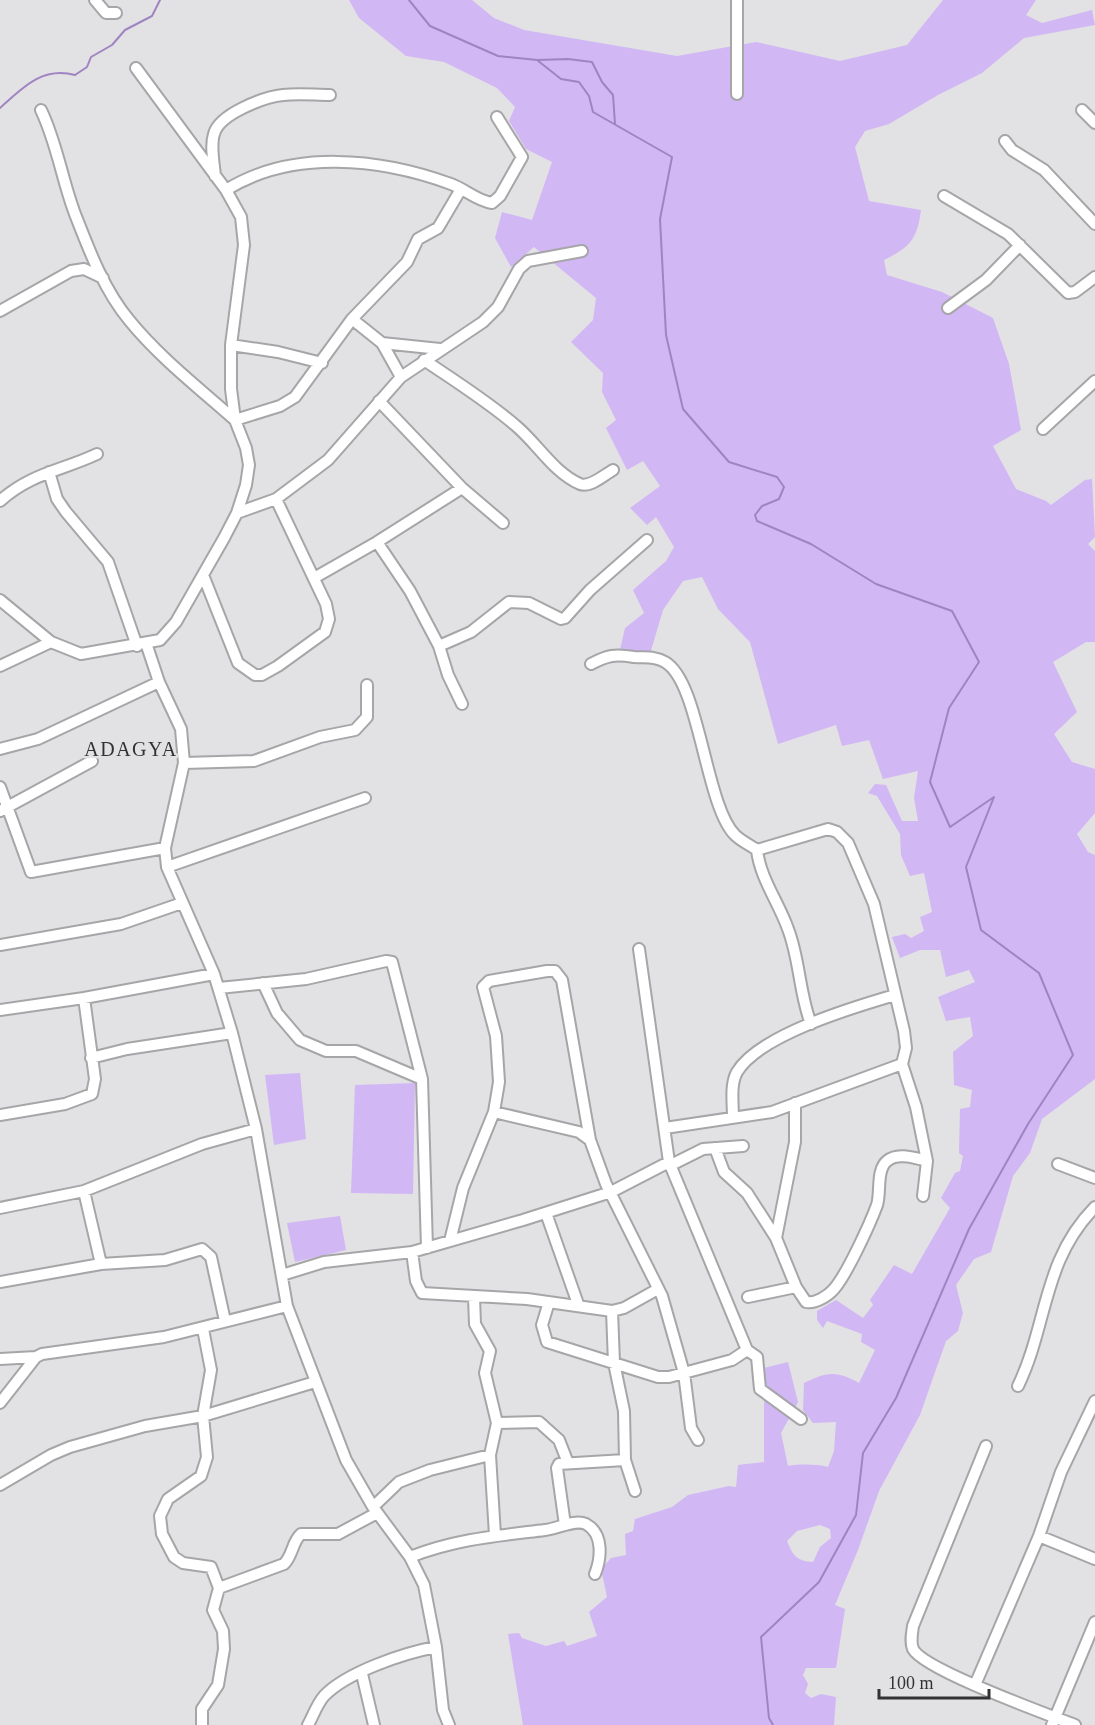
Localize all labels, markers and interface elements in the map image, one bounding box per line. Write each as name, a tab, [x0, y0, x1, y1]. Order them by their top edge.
district label: ADAGYA	[84, 738, 178, 760]
scale bar	[879, 1662, 988, 1700]
text: 100 m	[888, 1673, 934, 1693]

